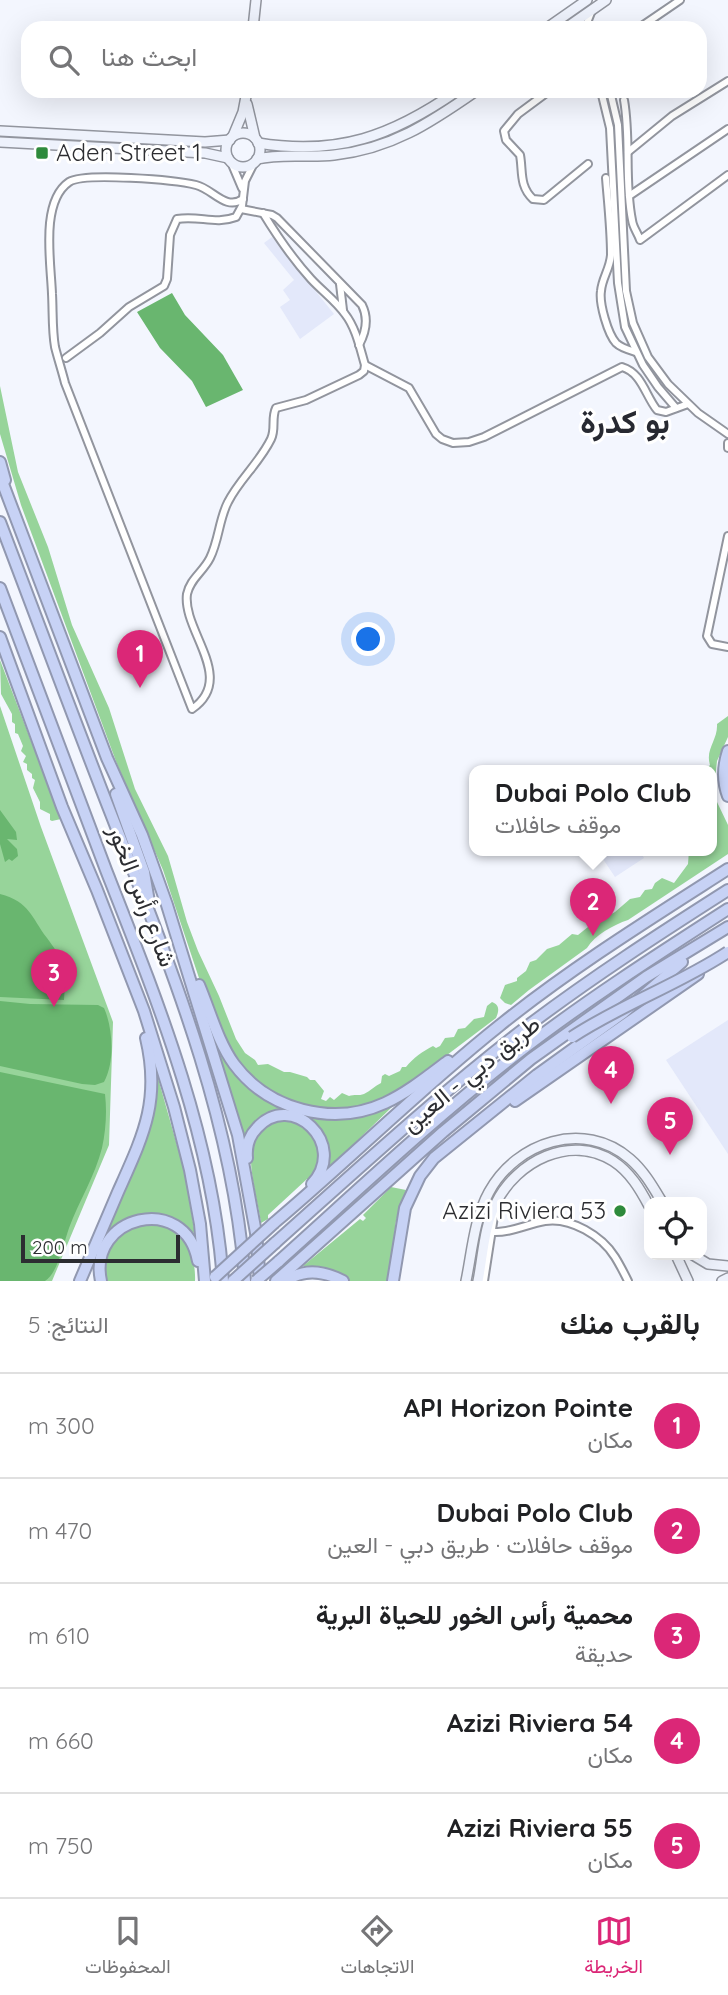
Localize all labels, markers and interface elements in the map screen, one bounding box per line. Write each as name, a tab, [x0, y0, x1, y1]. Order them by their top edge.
search box	[21, 21, 707, 98]
text: ابحث هنا	[101, 40, 197, 73]
icon: search	[45, 41, 83, 79]
place label: Aden Street 1	[56, 137, 201, 167]
marker: Aden Street 1	[34, 145, 50, 161]
district label: بو كدرة	[580, 401, 670, 442]
your location	[351, 622, 385, 656]
pin: 1	[117, 630, 163, 688]
popup	[469, 765, 717, 856]
text: Dubai Polo Club	[495, 776, 691, 809]
text: موقف حافلات	[495, 810, 621, 839]
street label: شارع رأس الخور	[100, 819, 184, 972]
pin: 2	[570, 878, 616, 936]
pin: 3	[31, 949, 77, 1007]
street label: طريق دبي - العين	[395, 1008, 549, 1142]
pin: 4	[588, 1046, 634, 1104]
pin: 5	[647, 1097, 693, 1155]
place label: Azizi Riviera 53	[442, 1195, 606, 1225]
map controls	[644, 1197, 707, 1260]
button: locate	[644, 1197, 707, 1260]
marker: Azizi Riviera 53	[612, 1203, 628, 1219]
scale bar	[21, 1232, 180, 1264]
text: 200 m	[32, 1235, 88, 1259]
text: بالقرب منك	[560, 1304, 700, 1342]
text: النتائج: 5	[28, 1310, 109, 1339]
text: API Horizon Pointe	[403, 1391, 633, 1424]
text: 300 m	[28, 1411, 95, 1440]
text: 1	[673, 1411, 681, 1440]
text: مكان	[587, 1425, 633, 1454]
text: Dubai Polo Club	[436, 1496, 633, 1529]
text: 470 m	[28, 1516, 92, 1545]
text: 2	[670, 1516, 684, 1545]
text: موقف حافلات · طريق دبي - العين	[327, 1530, 633, 1559]
text: محمية رأس الخور للحياة البرية	[316, 1598, 633, 1631]
text: 610 m	[28, 1621, 90, 1650]
text: 3	[671, 1621, 683, 1650]
text: حديقة	[575, 1639, 633, 1668]
text: Azizi Riviera 54	[447, 1706, 633, 1739]
text: 660 m	[28, 1726, 94, 1755]
text: 4	[670, 1726, 684, 1755]
text: مكان	[587, 1740, 633, 1769]
text: Azizi Riviera 55	[447, 1811, 633, 1844]
text: 750 m	[28, 1831, 93, 1860]
text: 5	[670, 1831, 684, 1860]
text: مكان	[587, 1845, 633, 1874]
tab: المحفوظات	[85, 1912, 171, 1983]
tab: الاتجاهات	[341, 1912, 414, 1983]
tab: الخريطة	[584, 1912, 643, 1983]

